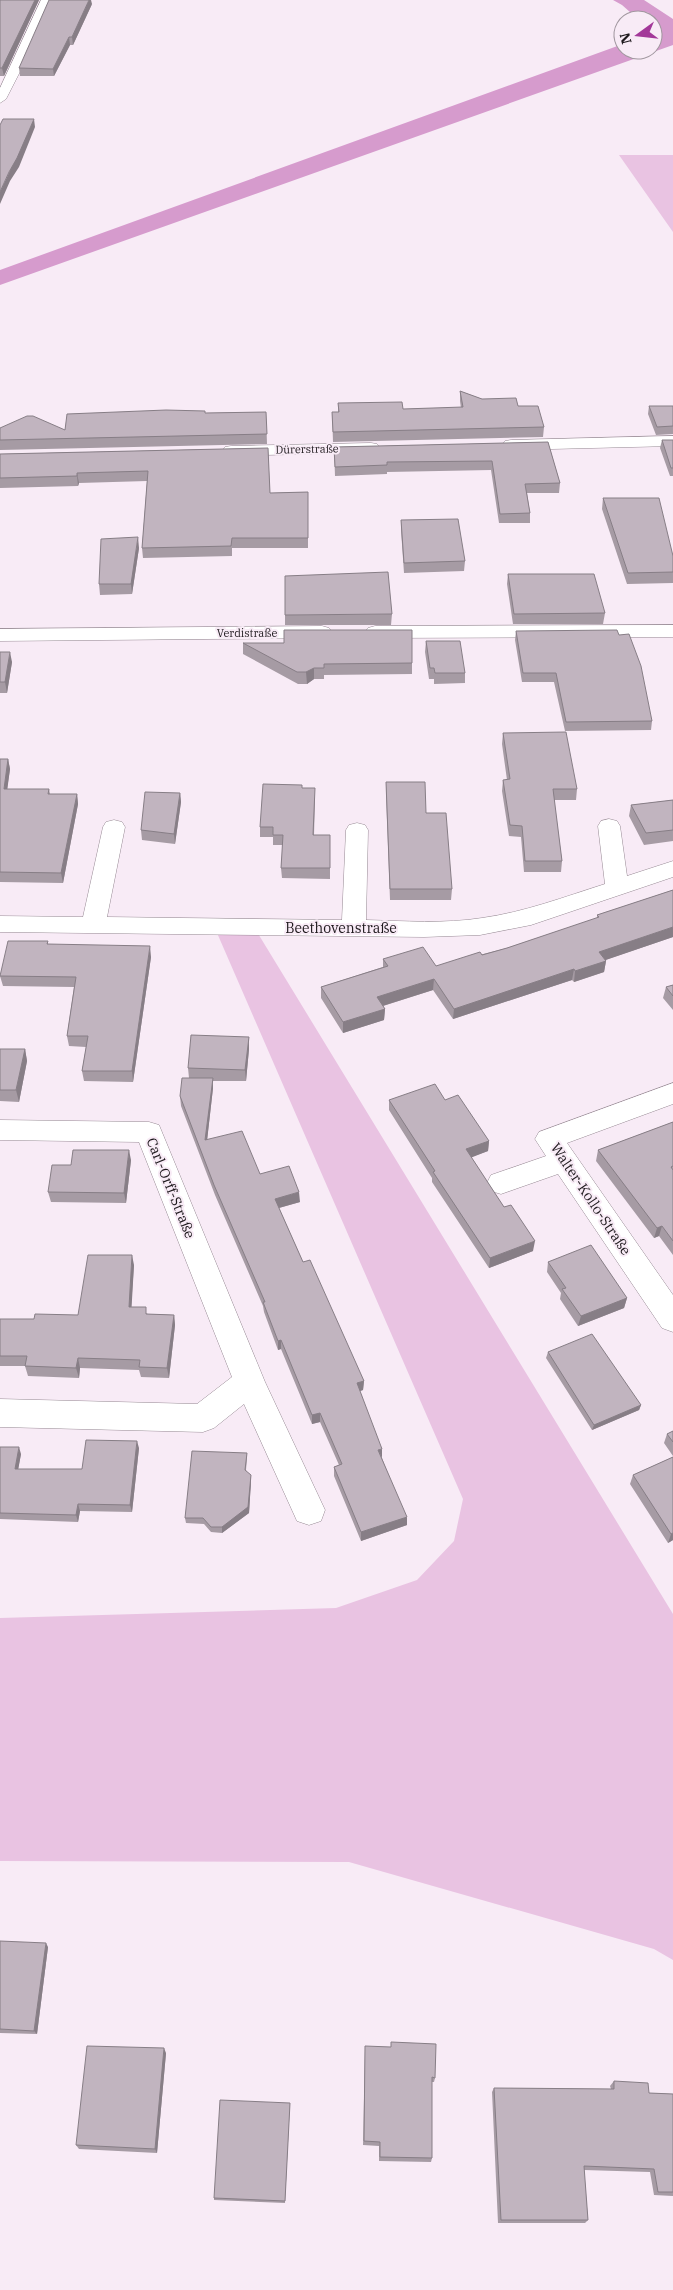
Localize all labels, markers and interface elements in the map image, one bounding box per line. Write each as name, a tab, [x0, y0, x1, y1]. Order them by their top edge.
north arrow	[613, 10, 663, 60]
text: N	[615, 31, 636, 46]
street label: Dürerstraße	[275, 441, 339, 457]
street label: Verdistraße	[217, 626, 277, 640]
street label: Beethovenstraße	[285, 919, 397, 937]
street label: Carl-Orff-Straße	[143, 1135, 199, 1241]
street label: Walter-Kollo-Straße	[547, 1140, 635, 1258]

